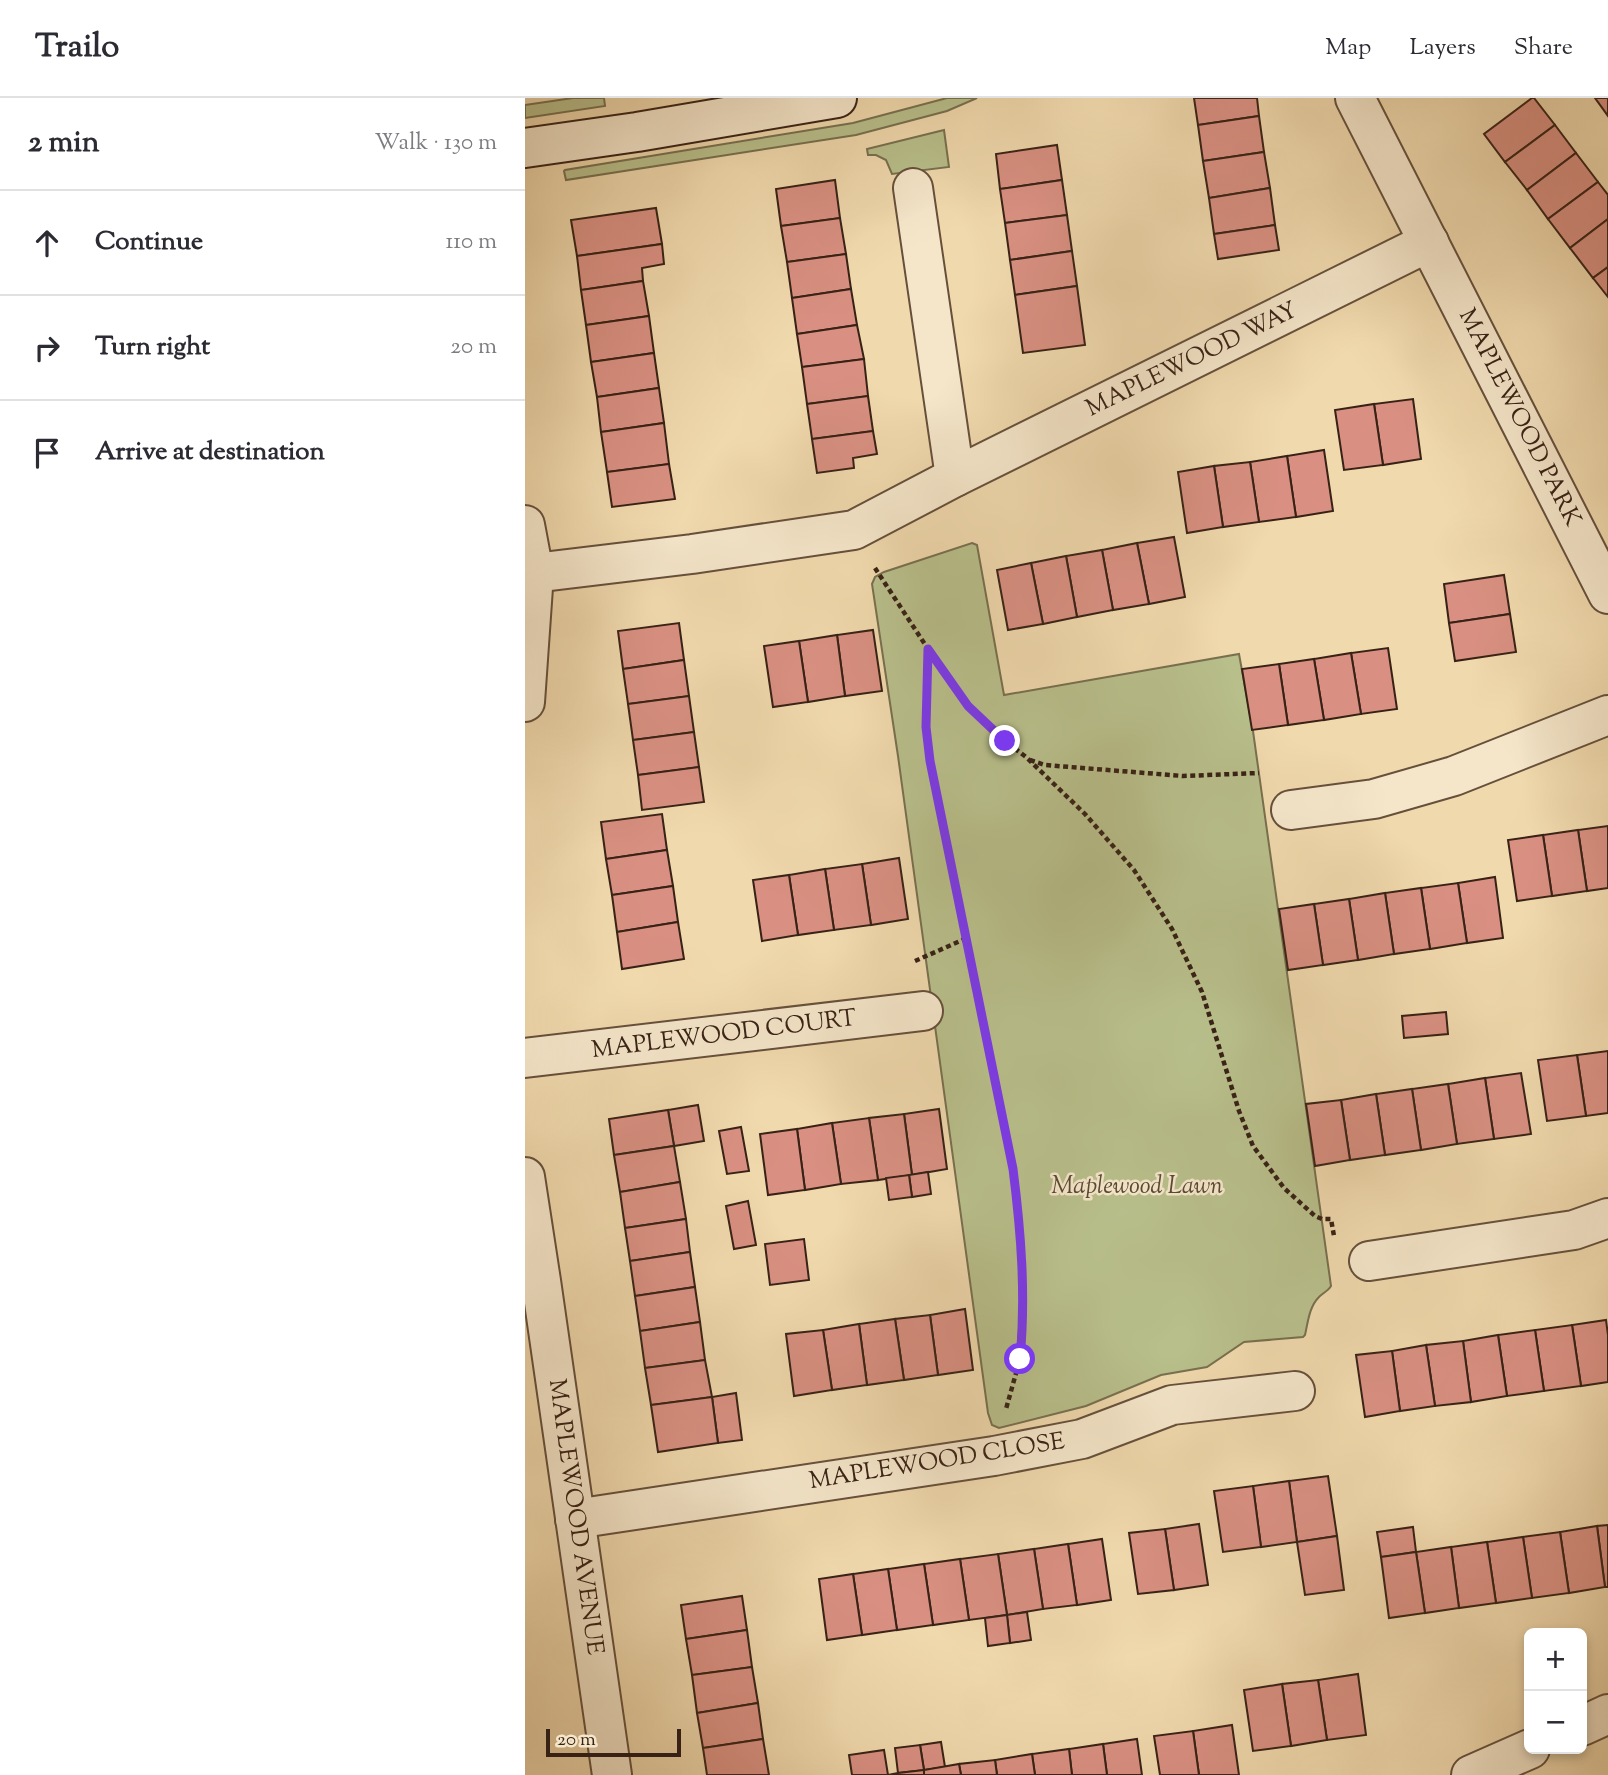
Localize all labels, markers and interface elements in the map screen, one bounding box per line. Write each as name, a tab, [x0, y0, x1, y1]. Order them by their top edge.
text: Trailo	[35, 24, 119, 72]
text: Map	[1325, 31, 1371, 65]
text: Layers	[1409, 31, 1476, 65]
text: Share	[1514, 31, 1573, 65]
text: 2 min	[28, 122, 100, 165]
text: Walk · 130 m	[374, 127, 497, 160]
icon: ahead	[28, 224, 66, 262]
text: Continue	[95, 224, 203, 261]
text: 110 m	[446, 226, 497, 259]
street label: MAPLEWOOD WAY	[1081, 294, 1303, 426]
street label: MAPLEWOOD PARK	[1449, 303, 1589, 533]
icon: right	[28, 329, 66, 367]
text: Turn right	[95, 329, 210, 366]
text: 20 m	[450, 331, 497, 364]
icon: arrive	[28, 434, 66, 472]
text: Arrive at destination	[95, 434, 325, 471]
route end	[989, 725, 1020, 756]
street label: MAPLEWOOD COURT	[590, 1002, 858, 1068]
park label: Maplewood Lawn	[1051, 1170, 1223, 1204]
route start	[1004, 1343, 1035, 1374]
street label: MAPLEWOOD AVENUE	[539, 1377, 611, 1658]
street label: MAPLEWOOD CLOSE	[807, 1425, 1068, 1499]
map controls	[1524, 1628, 1587, 1754]
button: +	[1524, 1628, 1587, 1691]
button: −	[1524, 1691, 1587, 1754]
scale bar	[546, 1726, 681, 1758]
text: 20 m	[557, 1727, 596, 1754]

